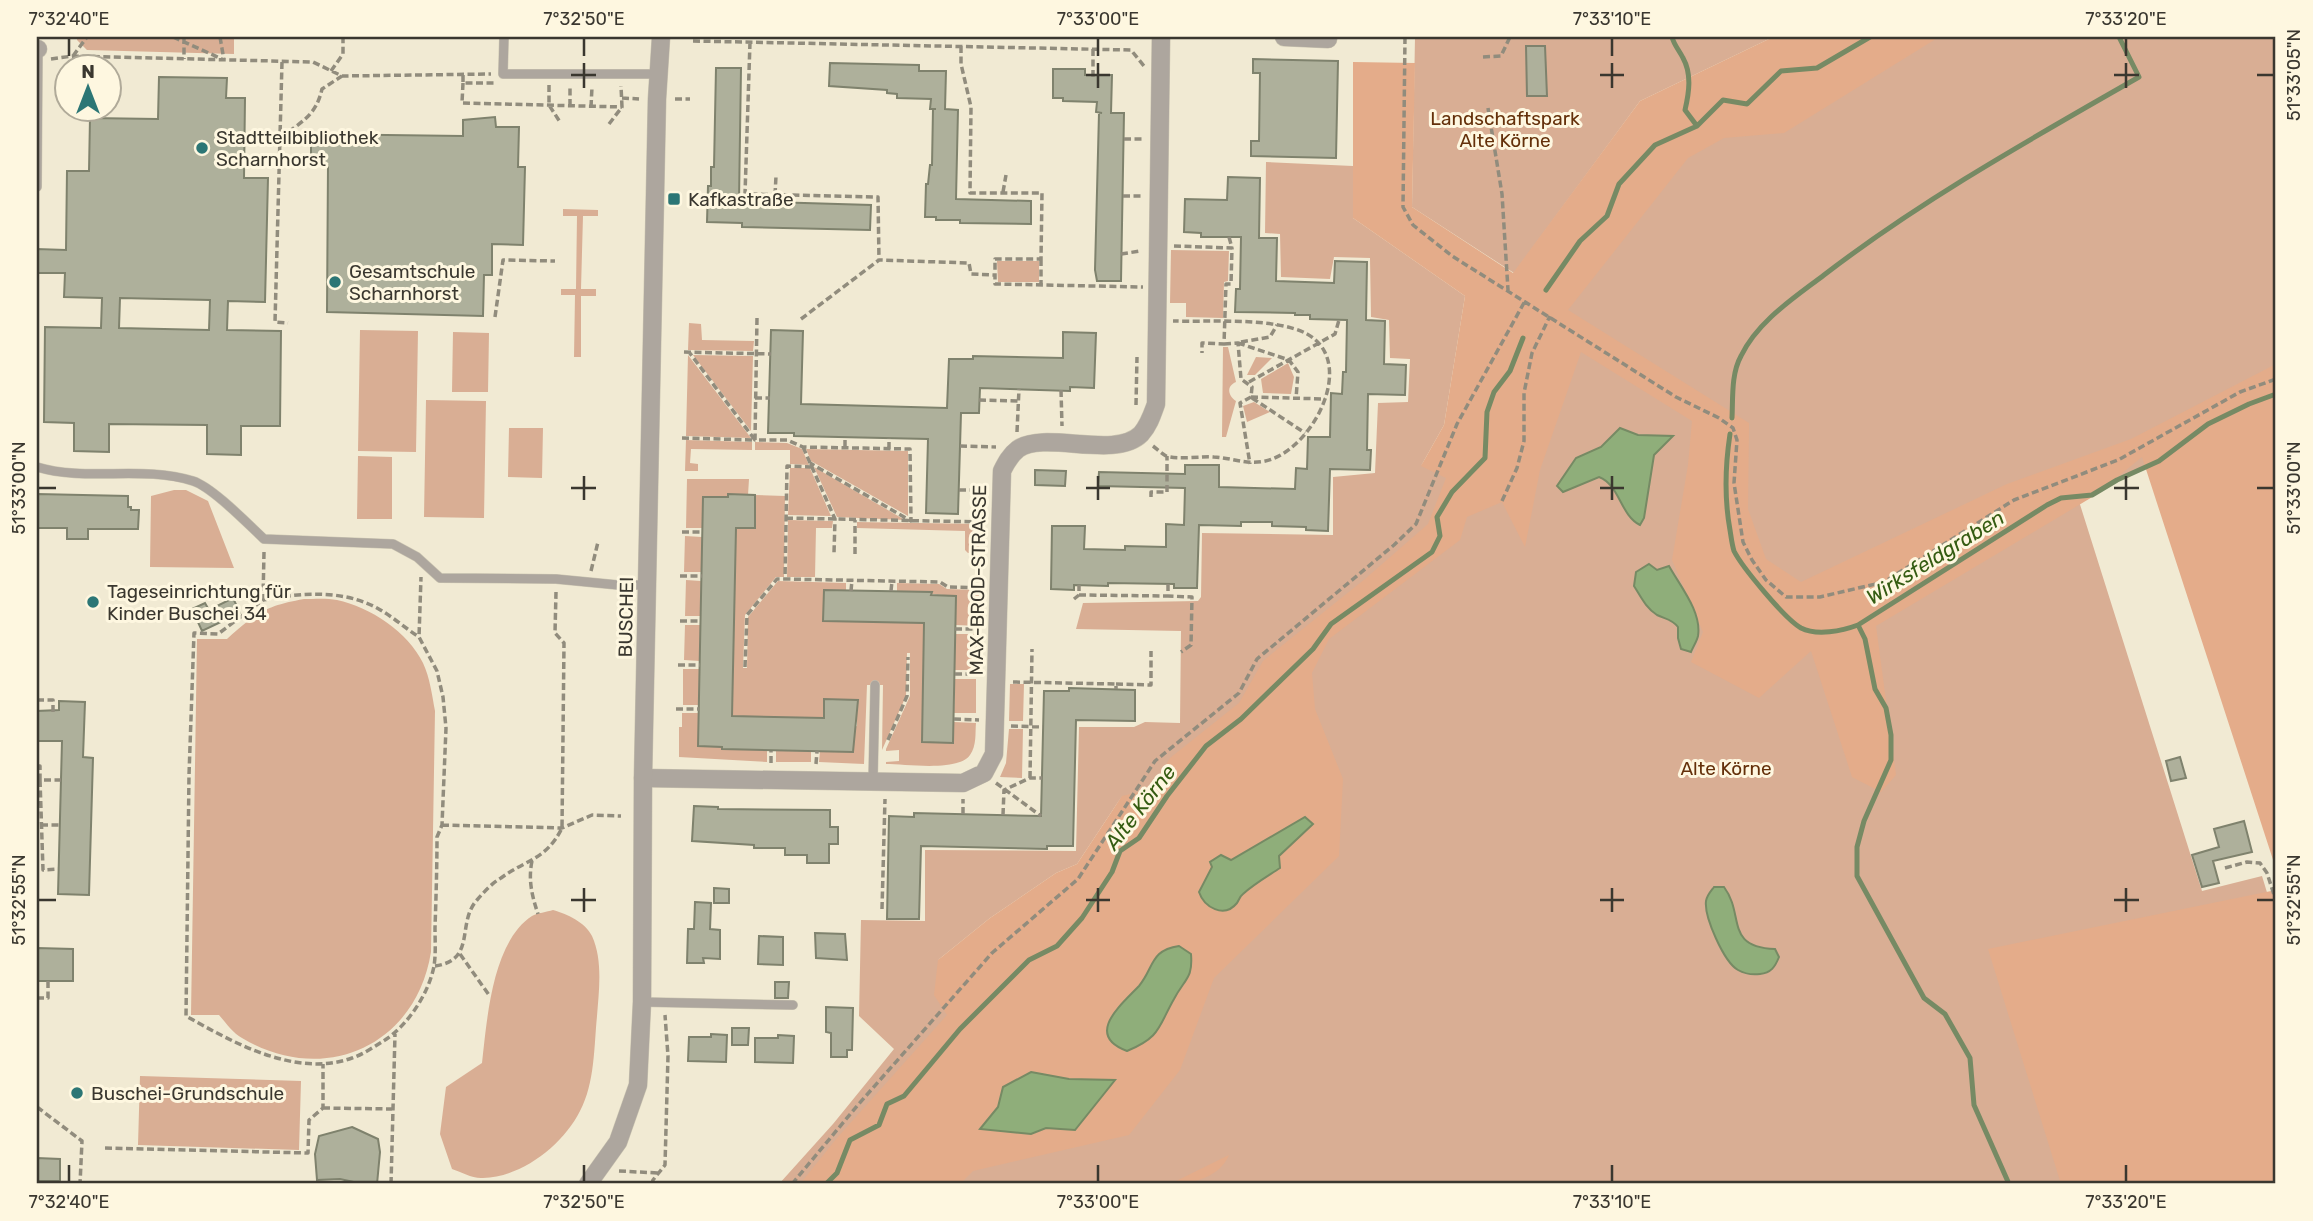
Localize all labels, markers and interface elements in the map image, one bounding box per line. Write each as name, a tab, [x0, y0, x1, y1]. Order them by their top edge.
text: 7°32'40"E	[29, 8, 109, 30]
text: 7°32'50"E	[543, 8, 625, 30]
text: 7°33'00"E	[1057, 8, 1139, 30]
text: 7°33'10"E	[1573, 8, 1651, 30]
text: 7°33'20"E	[2085, 8, 2167, 30]
text: 51°33'05"N	[2283, 29, 2305, 121]
north arrow	[52, 52, 122, 122]
text: N	[81, 60, 95, 83]
park label: Landschaftspark Alte Körne	[1430, 107, 1580, 152]
place label: Stadtteilbibliothek Scharnhorst	[216, 126, 379, 171]
marker: Stadtteilbibliothek Scharnhorst	[194, 140, 210, 156]
place label: Kafkastraße	[688, 188, 794, 211]
marker: Kafkastraße	[666, 191, 682, 207]
place label: Gesamtschule Scharnhorst	[349, 260, 475, 305]
marker: Gesamtschule Scharnhorst	[327, 274, 343, 290]
text: 51°33'00"N	[8, 442, 30, 534]
text: 51°33'00"N	[2283, 442, 2305, 534]
street label: MAX-BROD-STRASSE	[965, 484, 991, 676]
water label: Wirksfeldgraben	[1861, 505, 2009, 609]
street label: BUSCHEI	[614, 576, 638, 658]
place label: Tageseinrichtung für Kinder Buschei 34	[107, 580, 292, 625]
marker: Tageseinrichtung für Kinder Buschei 34	[85, 594, 101, 610]
park label: Alte Körne	[1680, 757, 1772, 780]
water label: Alte Körne	[1099, 760, 1181, 855]
text: 51°32'55"N	[8, 854, 30, 946]
text: 51°32'55"N	[2283, 854, 2305, 946]
place label: Buschei-Grundschule	[91, 1082, 284, 1105]
marker: Buschei-Grundschule	[69, 1085, 85, 1101]
text: 7°32'40"E	[29, 1191, 109, 1213]
text: 7°32'50"E	[543, 1191, 625, 1213]
text: 7°33'00"E	[1057, 1191, 1139, 1213]
text: 7°33'10"E	[1573, 1191, 1651, 1213]
text: 7°33'20"E	[2085, 1191, 2167, 1213]

